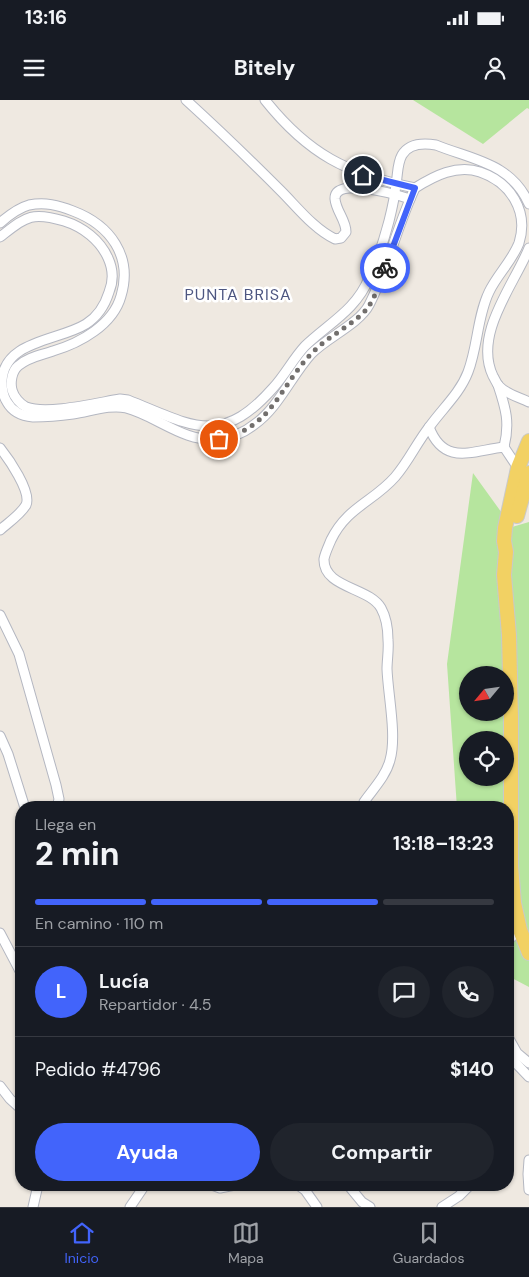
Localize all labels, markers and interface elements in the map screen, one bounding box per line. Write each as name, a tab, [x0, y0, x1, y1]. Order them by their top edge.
text: 13:16	[25, 5, 67, 30]
text: Bitely	[234, 53, 295, 82]
icon: menu	[20, 54, 48, 82]
icon: person	[481, 54, 509, 82]
pin	[342, 154, 384, 196]
icon: home	[349, 161, 377, 189]
courier	[360, 243, 410, 293]
icon: bike	[371, 254, 399, 282]
district label: PUNTA BRISA	[184, 284, 292, 305]
pin	[198, 418, 240, 460]
icon: bag	[205, 425, 233, 453]
north arrow	[459, 666, 514, 721]
map controls	[459, 666, 514, 786]
button: locate	[459, 731, 514, 786]
text: Llega en	[35, 814, 96, 835]
text: 13:18–13:23	[393, 831, 494, 856]
text: 2 min	[35, 833, 120, 875]
text: En camino · 110 m	[35, 913, 163, 934]
button: chat	[378, 966, 430, 1018]
button: phone	[442, 966, 494, 1018]
text: Lucía	[99, 969, 149, 994]
text: L	[56, 979, 66, 1004]
text: Repartidor · 4.5	[99, 994, 212, 1015]
text: Pedido #4796	[35, 1057, 161, 1082]
text: $140	[450, 1057, 494, 1082]
button: Ayuda	[35, 1123, 260, 1181]
button: Compartir	[270, 1123, 494, 1181]
tab: Inicio	[65, 1219, 99, 1267]
tab: Mapa	[228, 1219, 264, 1267]
tab: Guardados	[393, 1219, 464, 1267]

